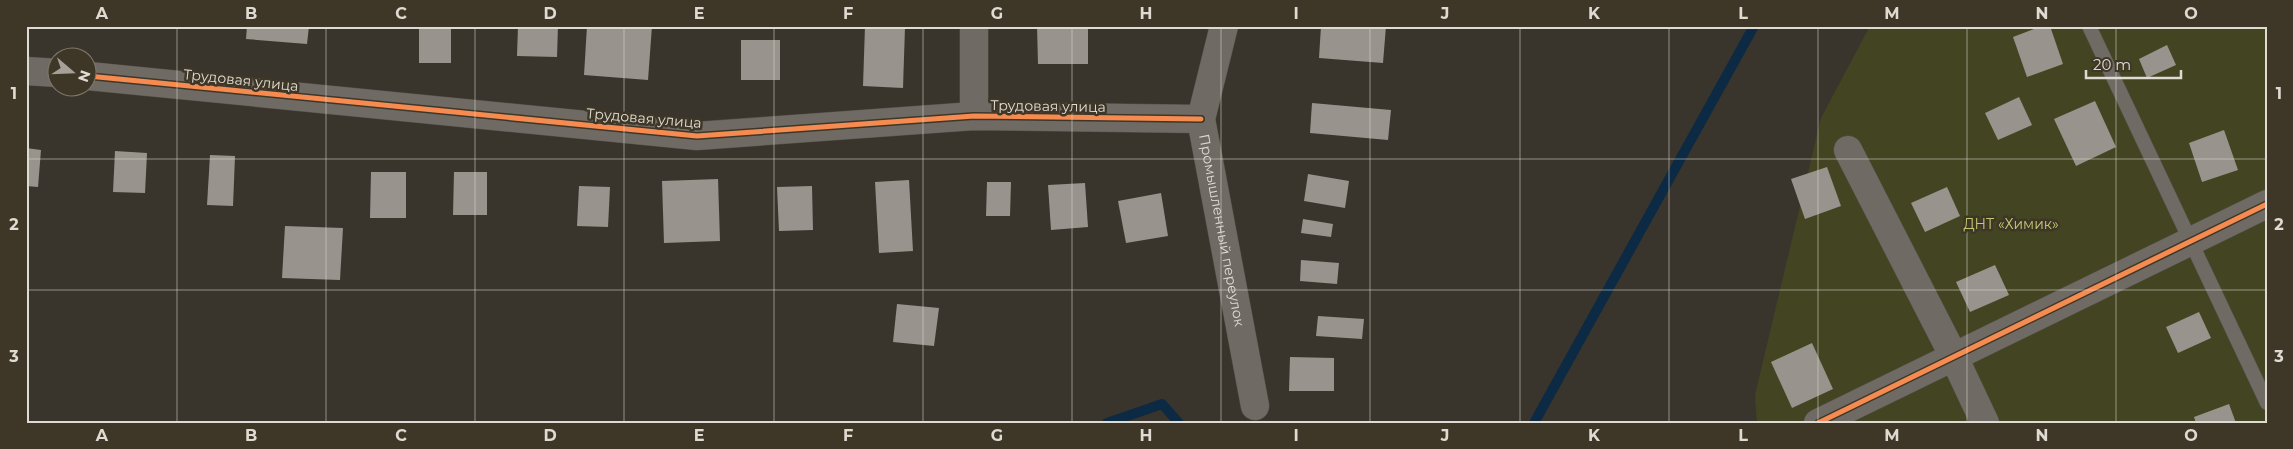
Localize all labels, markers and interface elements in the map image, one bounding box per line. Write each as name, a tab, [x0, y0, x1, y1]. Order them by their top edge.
text: A	[95, 4, 109, 23]
text: B	[245, 4, 257, 23]
text: C	[395, 4, 407, 23]
text: D	[543, 4, 557, 23]
text: E	[694, 4, 704, 23]
text: F	[843, 4, 853, 23]
text: G	[991, 4, 1003, 23]
text: H	[1140, 4, 1152, 23]
text: I	[1293, 4, 1299, 23]
text: J	[1440, 4, 1449, 23]
text: K	[1588, 4, 1601, 23]
text: L	[1738, 4, 1748, 23]
text: M	[1884, 4, 1900, 23]
text: N	[2036, 4, 2048, 23]
text: O	[2184, 4, 2198, 23]
north arrow	[48, 48, 98, 98]
scale bar	[2086, 48, 2180, 80]
text: 20 m	[2093, 55, 2131, 74]
street label: Трудовая улица	[183, 65, 299, 95]
text: N	[74, 68, 95, 85]
text: 1	[11, 84, 17, 103]
text: 1	[2276, 84, 2282, 103]
street label: Трудовая улица	[990, 96, 1106, 116]
street label: Трудовая улица	[586, 104, 702, 132]
street label: Промышленный переулок	[1195, 133, 1249, 328]
text: 2	[9, 215, 19, 234]
park label: ДНТ «Химик»	[1963, 215, 2059, 233]
text: 2	[2274, 215, 2284, 234]
text: 3	[8, 347, 19, 366]
text: 3	[2273, 347, 2284, 366]
text: A	[95, 426, 109, 445]
text: B	[245, 426, 257, 445]
text: C	[395, 426, 407, 445]
text: D	[543, 426, 557, 445]
text: E	[694, 426, 704, 445]
text: F	[843, 426, 853, 445]
text: G	[991, 426, 1003, 445]
text: H	[1140, 426, 1152, 445]
text: I	[1293, 426, 1299, 445]
text: J	[1440, 426, 1449, 445]
text: K	[1588, 426, 1601, 445]
text: L	[1738, 426, 1748, 445]
text: M	[1884, 426, 1900, 445]
text: N	[2036, 426, 2048, 445]
text: O	[2184, 426, 2198, 445]

